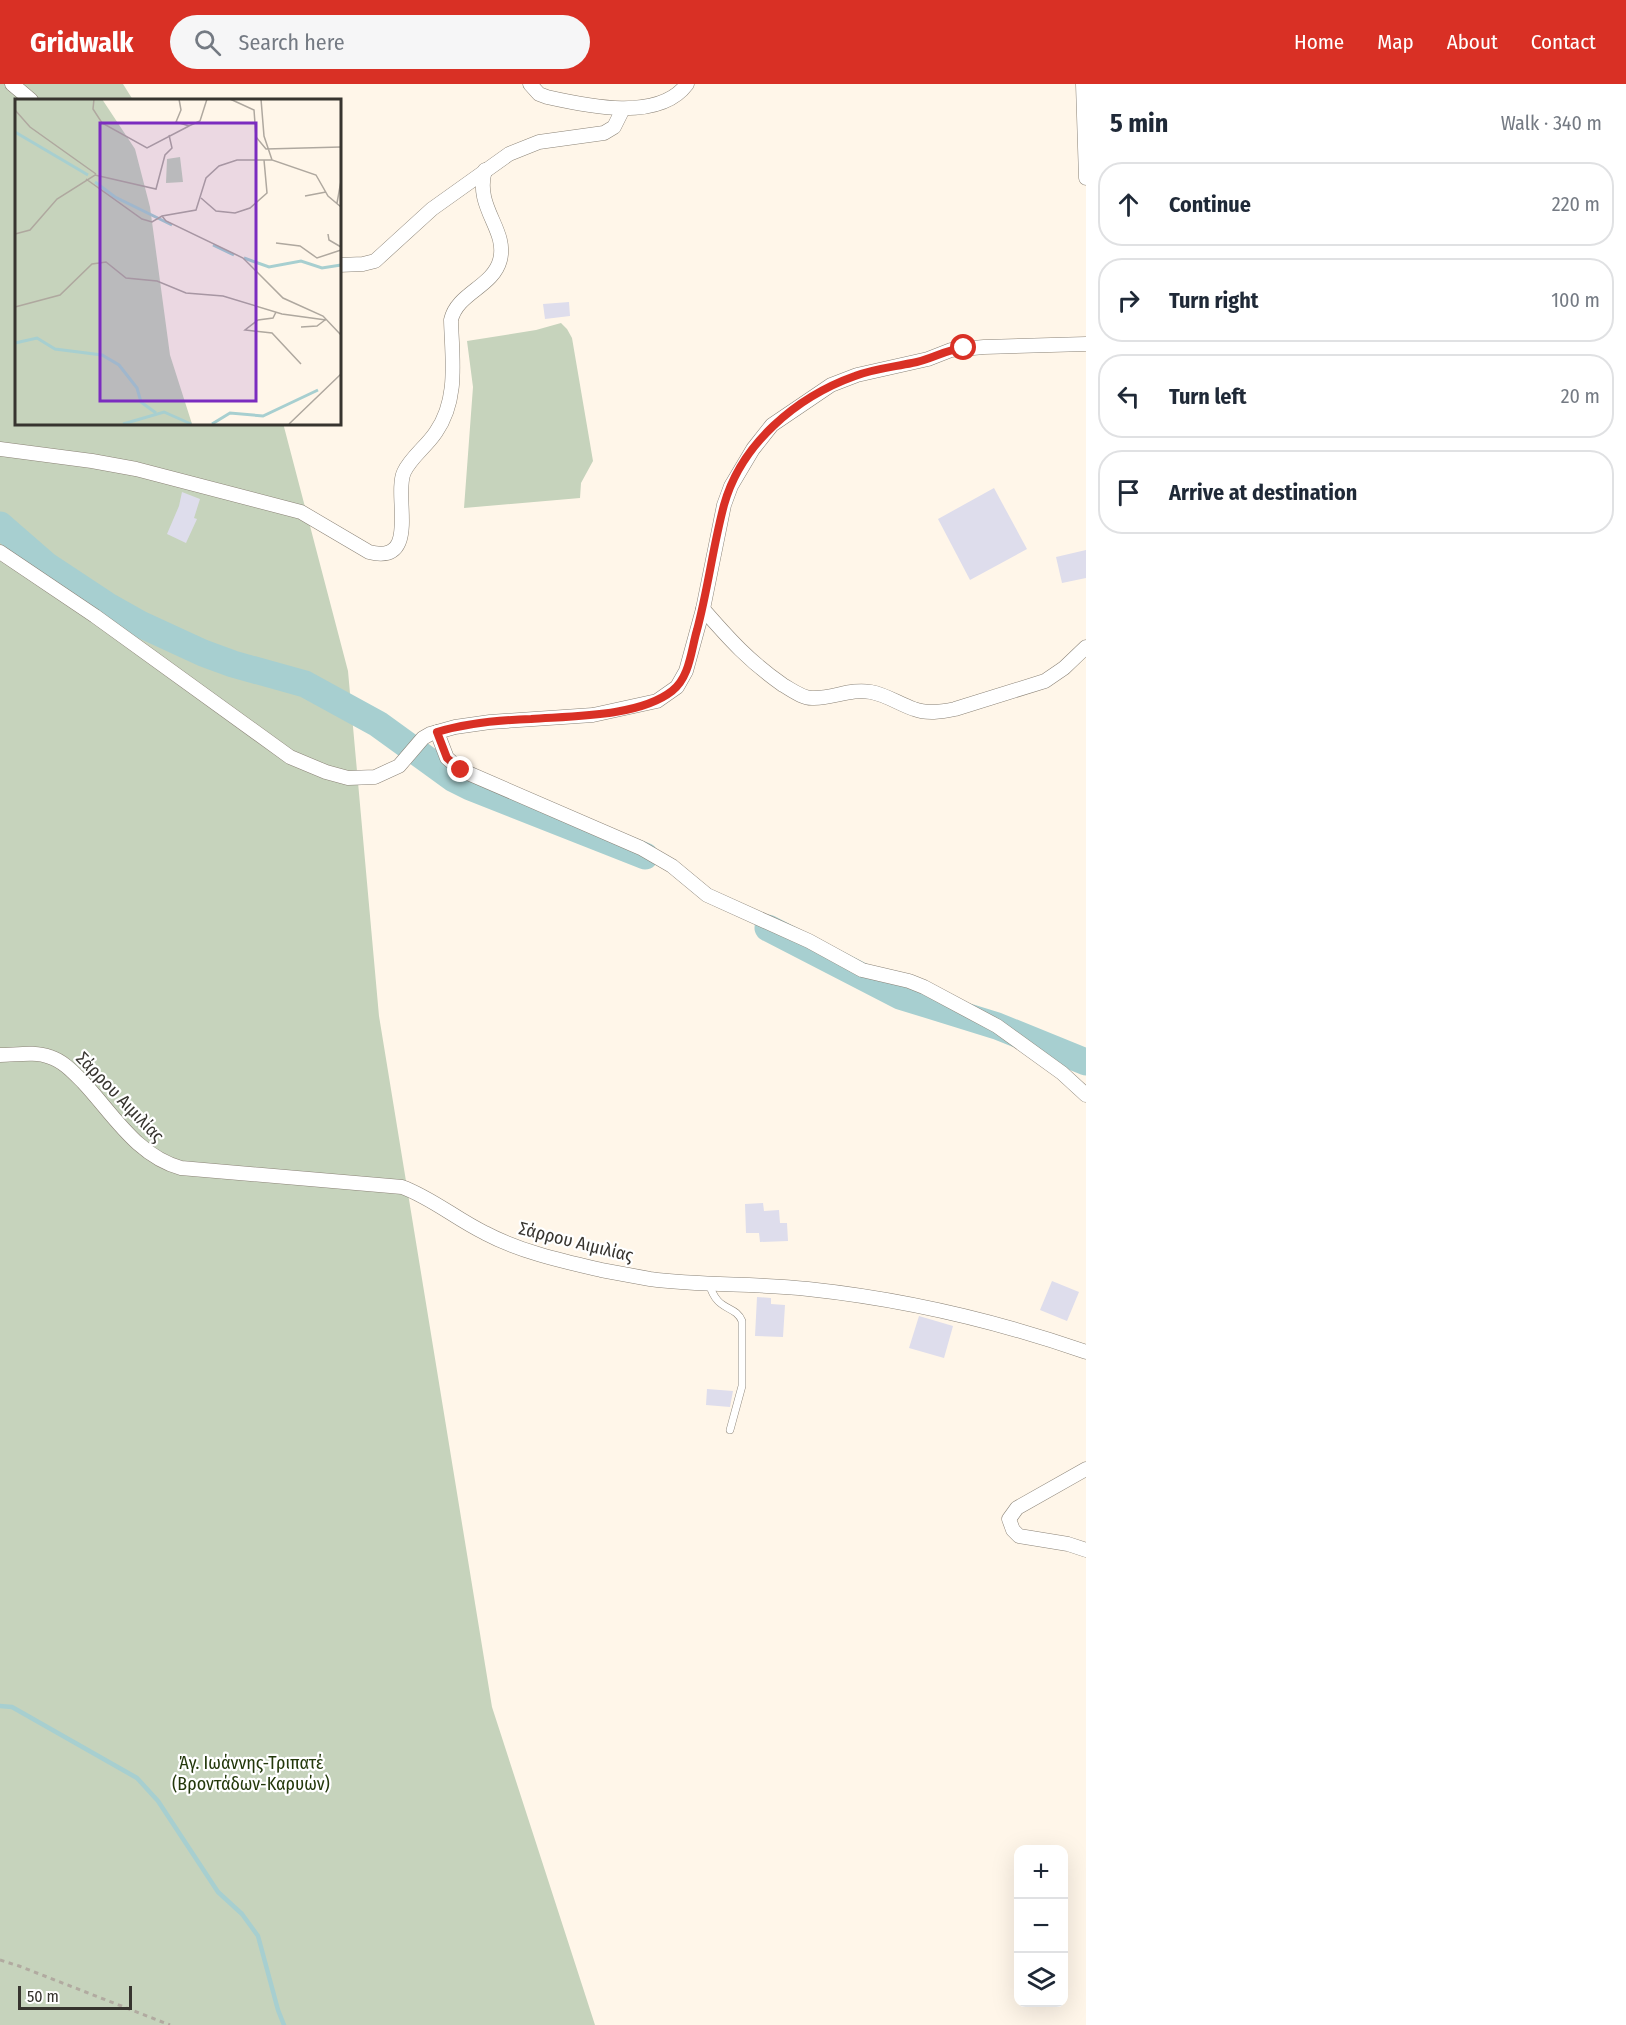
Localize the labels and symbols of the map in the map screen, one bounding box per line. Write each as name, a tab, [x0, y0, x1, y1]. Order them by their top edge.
inset map	[15, 99, 340, 424]
route start	[950, 334, 976, 360]
route end	[447, 756, 473, 782]
street label: Σάρρου Αιμιλίας	[71, 1047, 169, 1147]
street label: Σάρρου Αιμιλίας	[517, 1217, 636, 1267]
park label: Άγ. Ιωάννης-Τριπατέ (Βροντάδων-Καρυών)	[172, 1752, 330, 1795]
scale bar	[18, 1983, 132, 2010]

